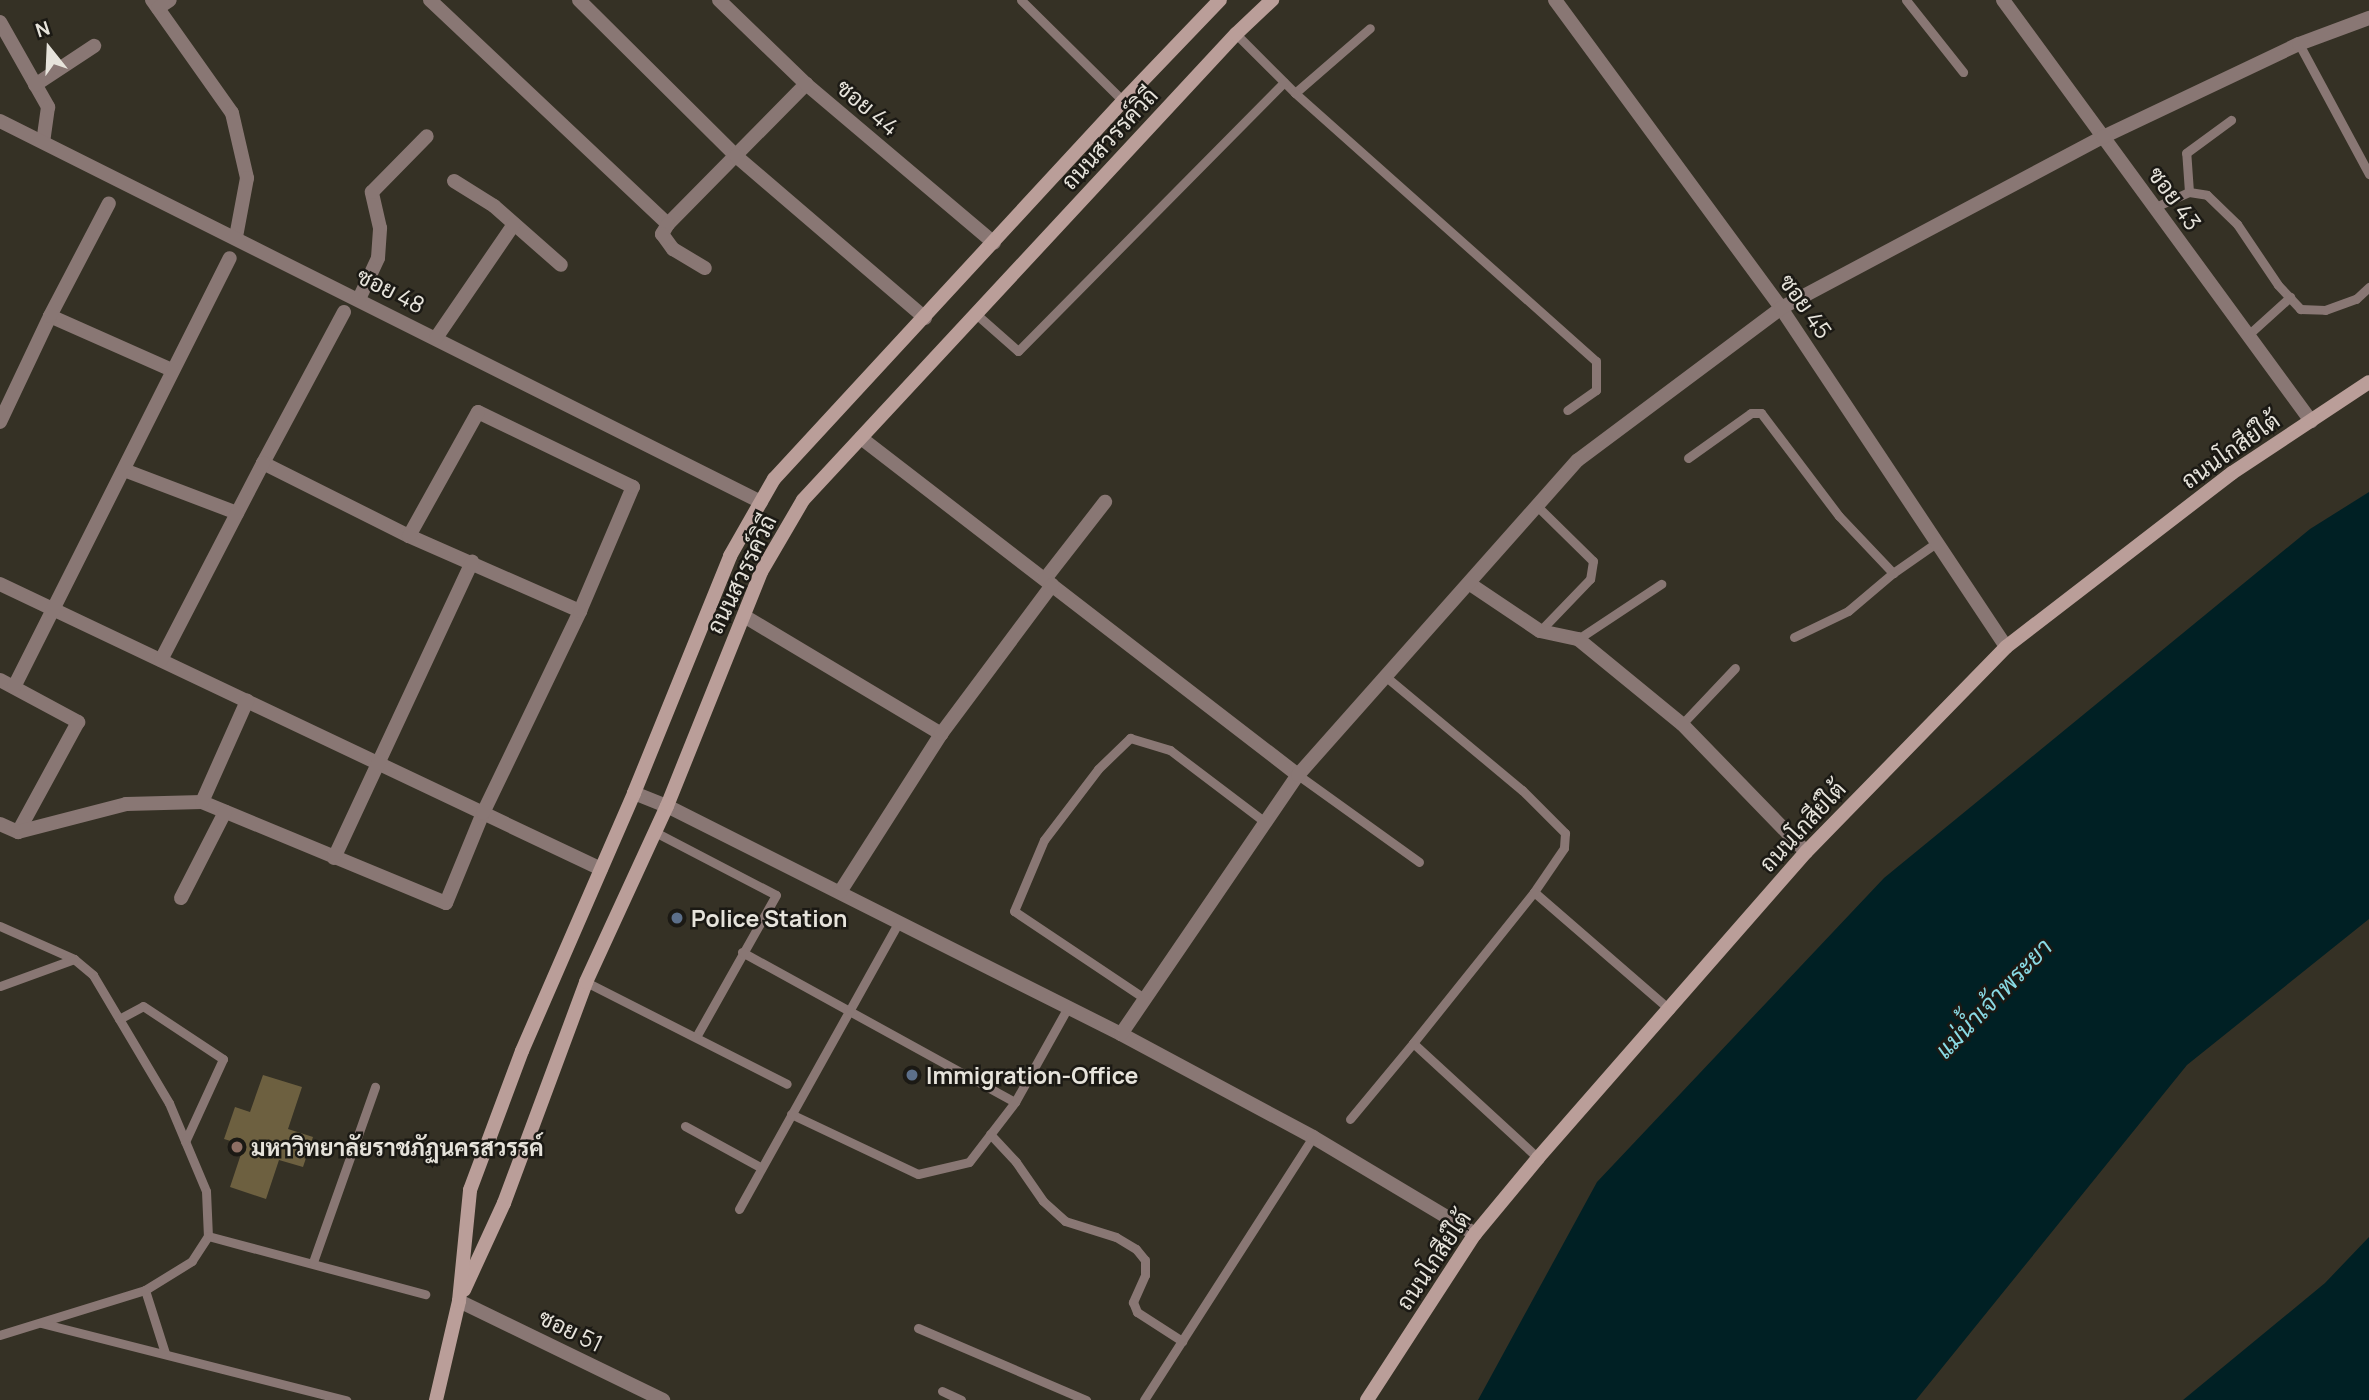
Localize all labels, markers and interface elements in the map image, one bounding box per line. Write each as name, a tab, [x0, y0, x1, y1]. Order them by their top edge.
north arrow	[14, 14, 84, 84]
text: N	[32, 15, 53, 44]
street label: ซอย 44	[831, 73, 905, 141]
street label: ถนนสวรรค์วิถี	[1055, 81, 1163, 195]
street label: ซอย 43	[2143, 161, 2207, 235]
street label: ซอย 48	[353, 261, 429, 319]
street label: ซอย 45	[1774, 268, 1838, 344]
street label: ถนนโกสีย์ใต้	[2175, 406, 2285, 494]
street label: ถนนสวรรค์วิถี	[700, 510, 782, 638]
street label: ถนนโกสีย์ใต้	[1753, 775, 1851, 877]
place label: Police Station	[691, 904, 847, 932]
marker: Police Station	[669, 910, 685, 926]
water label: แม่น้ำเจ้าพระยา	[1929, 932, 2057, 1064]
place label: Immigration-Office	[926, 1061, 1138, 1089]
marker: Immigration-Office	[904, 1067, 920, 1083]
place label: มหาวิทยาลัยราชภัฏนครสวรรค์	[251, 1133, 544, 1161]
marker: มหาวิทยาลัยราชภัฏนครสวรรค์	[229, 1139, 245, 1155]
street label: ถนนโกสีย์ใต้	[1390, 1205, 1476, 1315]
street label: ซอย 51	[535, 1303, 607, 1357]

